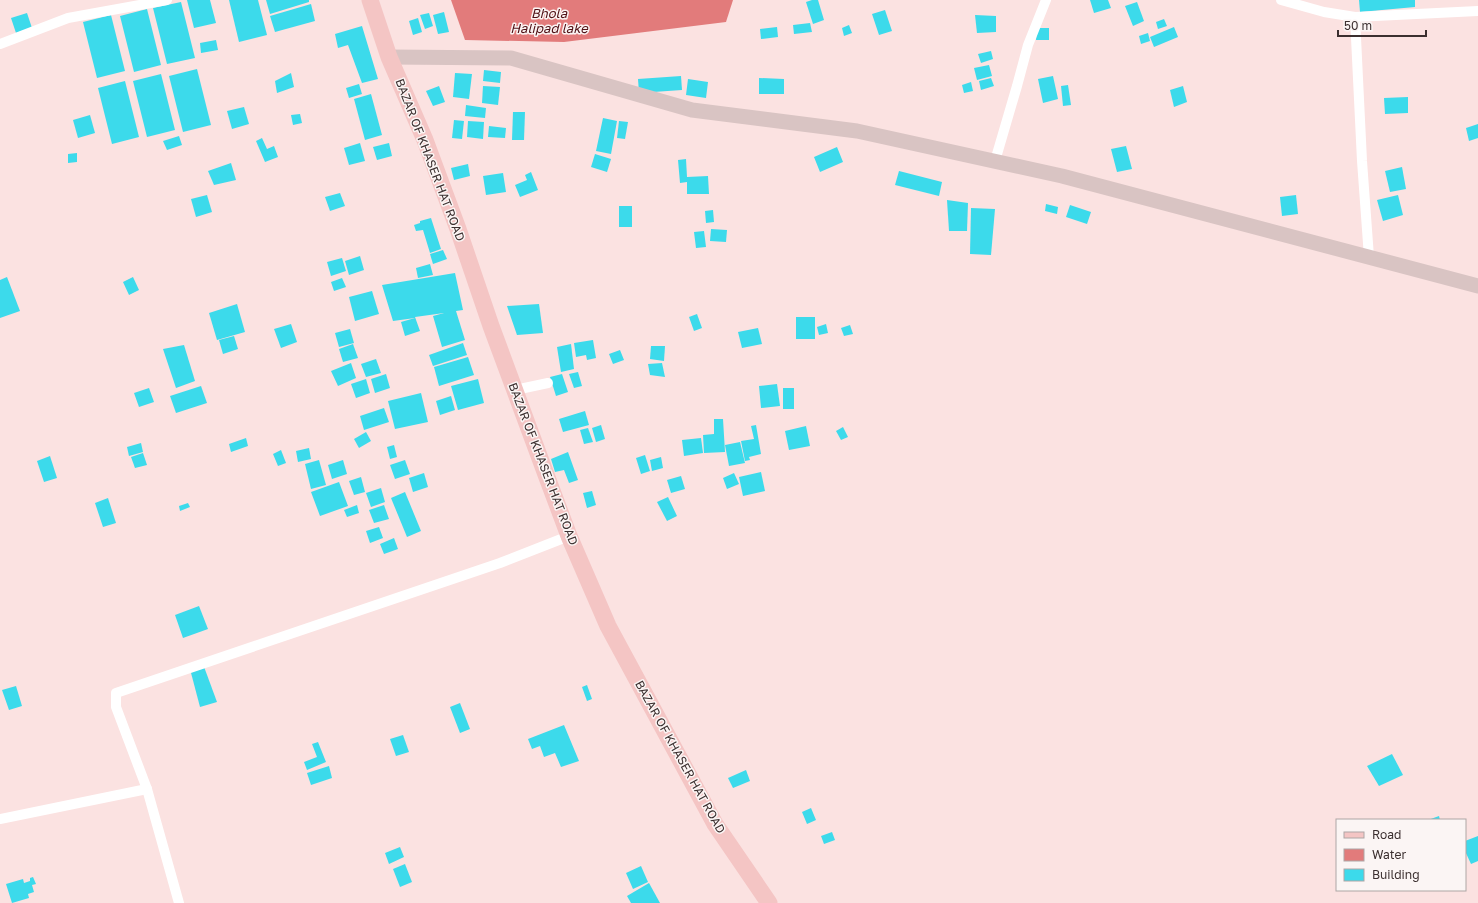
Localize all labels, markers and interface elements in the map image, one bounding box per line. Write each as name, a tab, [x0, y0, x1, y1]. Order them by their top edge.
water label: Bhola Halipad lake	[510, 5, 589, 36]
scale bar	[1338, 12, 1426, 38]
text: 50 m	[1344, 18, 1372, 33]
street label: BAZAR OF KHASER HAT ROAD	[393, 77, 468, 243]
street label: BAZAR OF KHASER HAT ROAD	[506, 381, 581, 547]
street label: BAZAR OF KHASER HAT ROAD	[632, 678, 729, 836]
legend	[1336, 819, 1466, 891]
text: Road	[1372, 827, 1401, 842]
text: Water	[1372, 847, 1406, 862]
text: Building	[1372, 867, 1420, 882]

